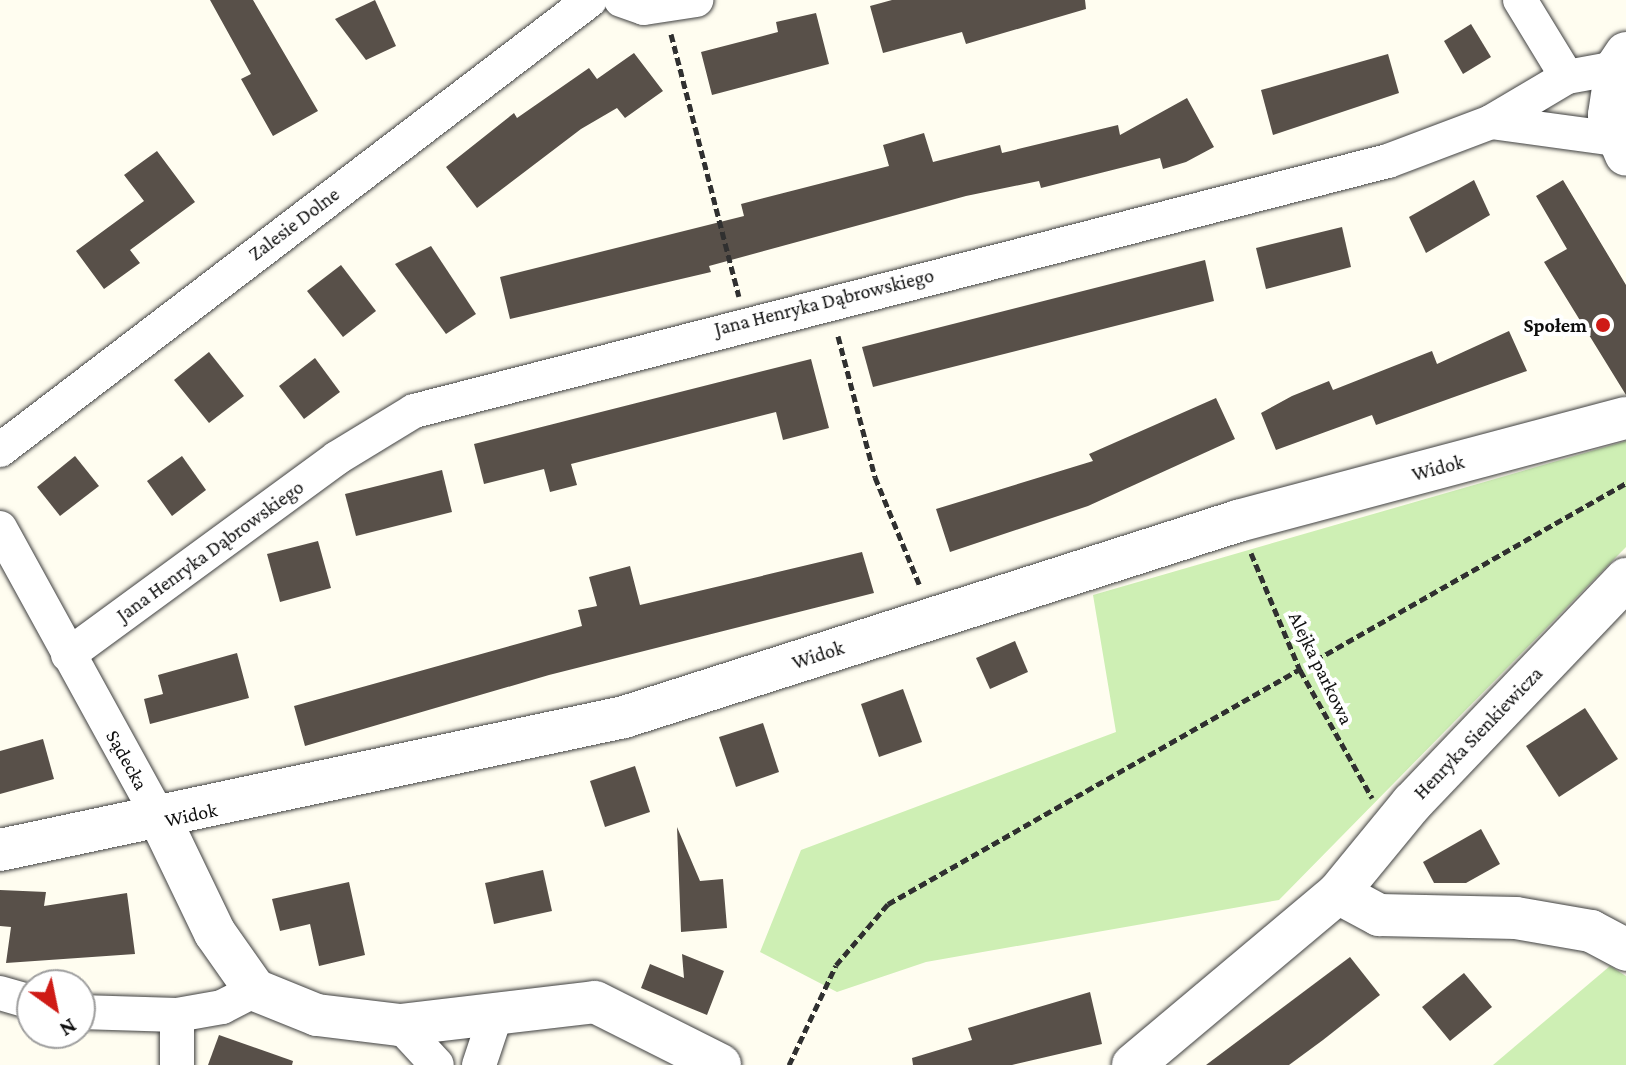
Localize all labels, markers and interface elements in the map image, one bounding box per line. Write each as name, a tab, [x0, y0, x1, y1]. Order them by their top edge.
street label: Zalesie Dolne	[244, 182, 344, 266]
street label: Jana Henryka Dąbrowskiego	[712, 263, 936, 341]
place label: Społem	[1524, 313, 1587, 337]
marker: Społem	[1594, 316, 1612, 334]
street label: Widok	[1409, 450, 1467, 486]
street label: Jana Henryka Dąbrowskiego	[112, 475, 308, 627]
street label: Alejka parkowa	[1283, 608, 1359, 728]
street label: Widok	[789, 635, 847, 675]
street label: Henryka Sienkiewicza	[1409, 662, 1547, 804]
street label: Sądecka	[101, 726, 153, 794]
street label: Widok	[162, 798, 220, 832]
north arrow	[16, 969, 96, 1049]
text: N	[55, 1013, 81, 1042]

